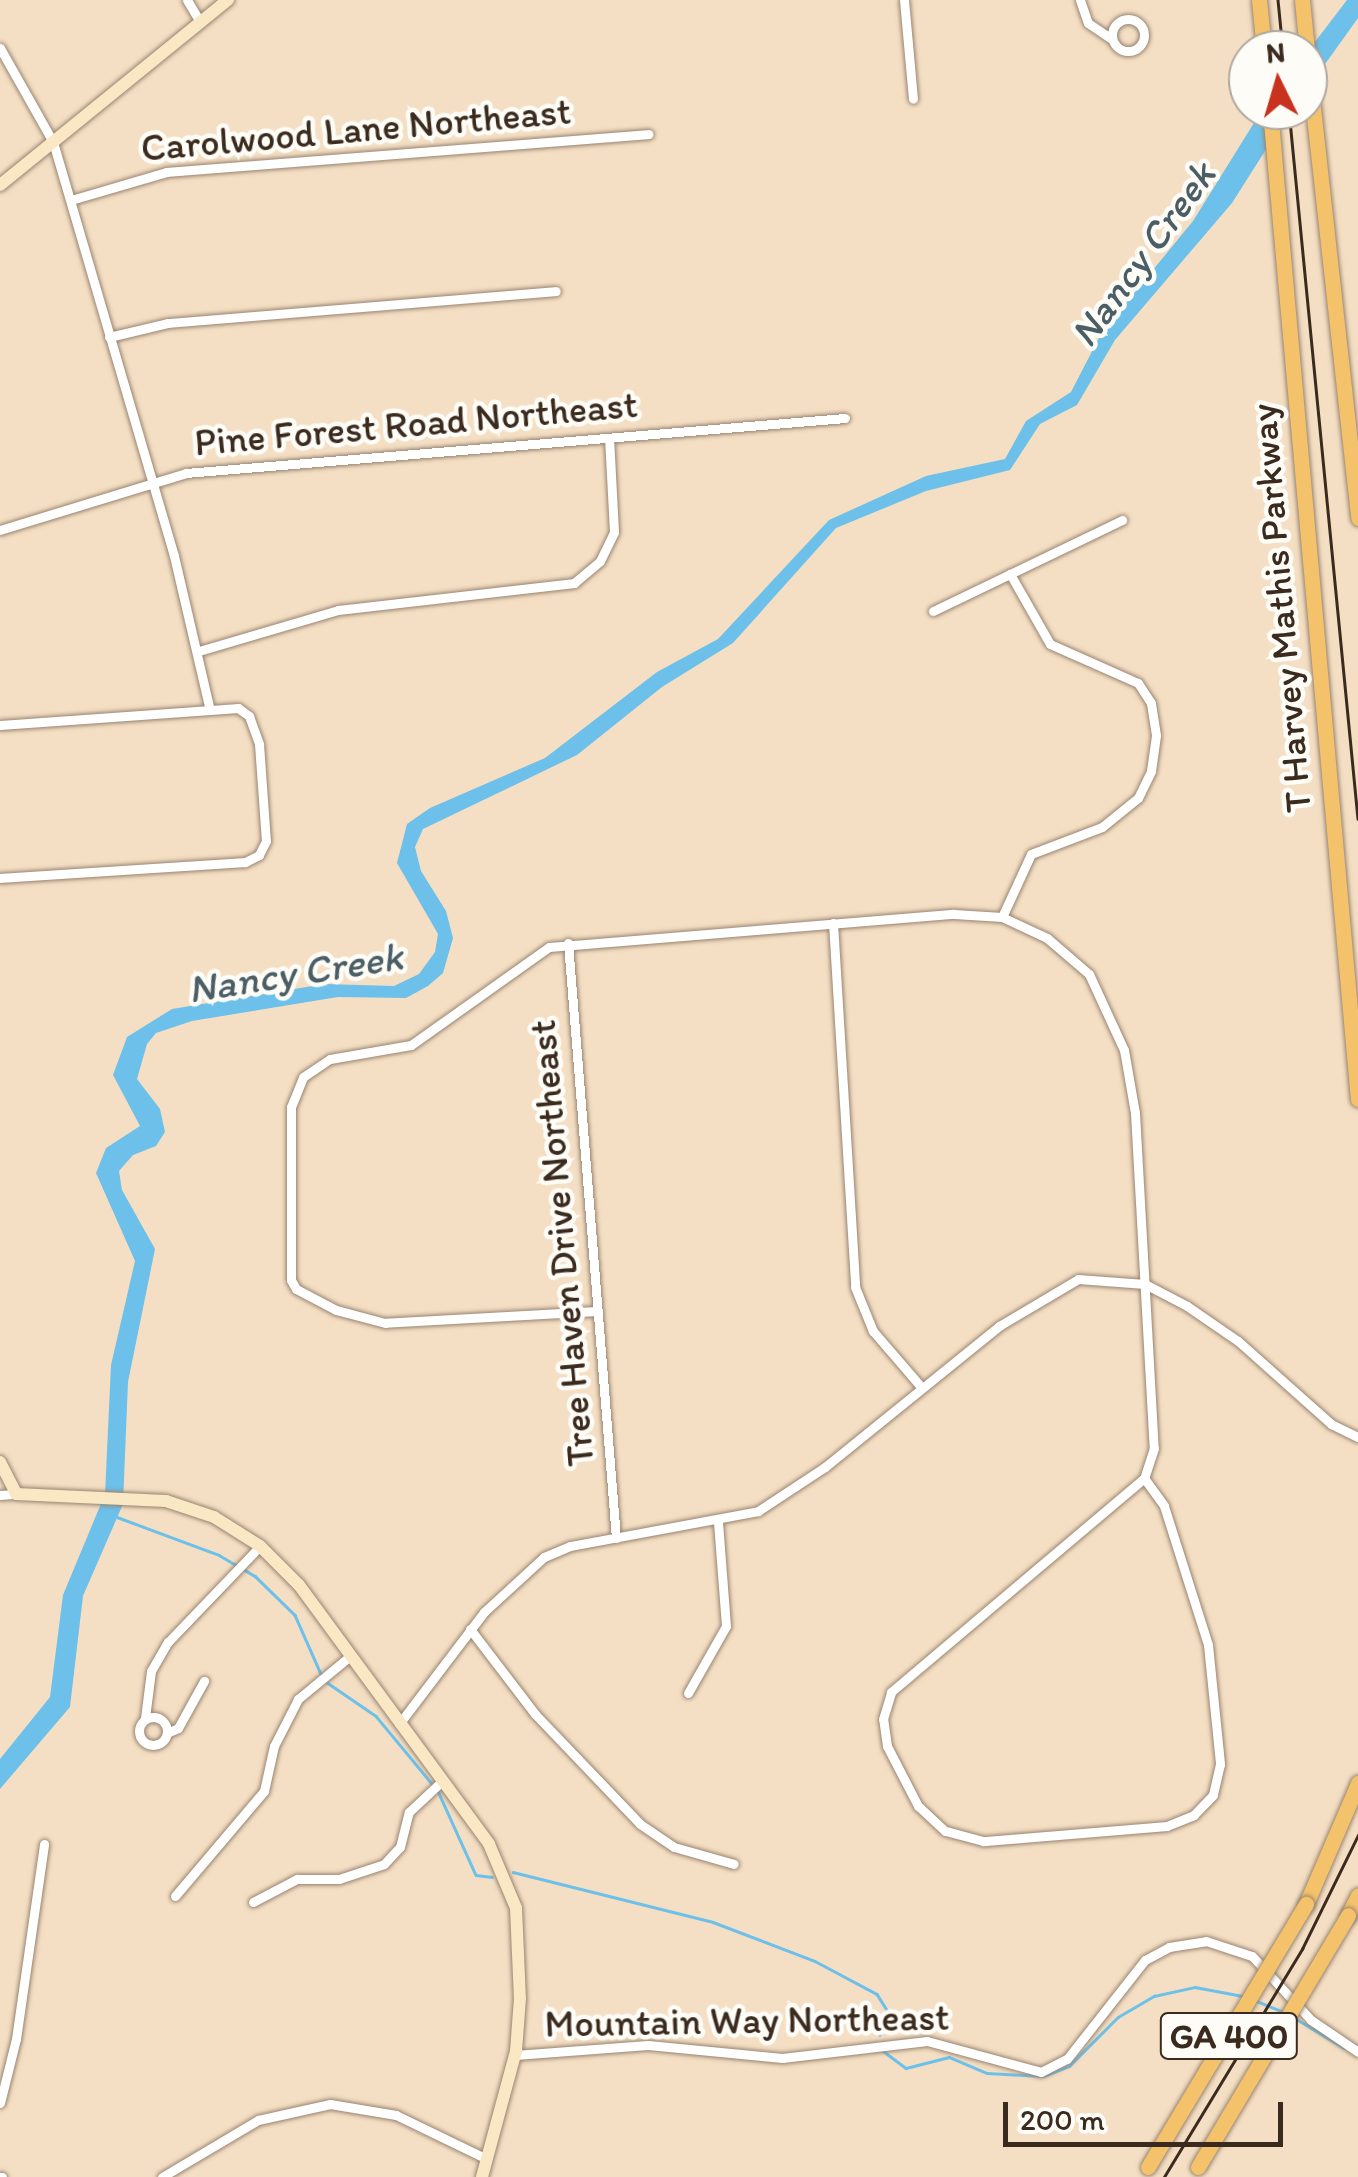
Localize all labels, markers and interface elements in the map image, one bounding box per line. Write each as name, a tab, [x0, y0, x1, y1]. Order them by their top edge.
north arrow	[1228, 30, 1328, 130]
text: N	[1265, 34, 1286, 70]
street label: Carolwood Lane Northeast	[138, 88, 574, 172]
water label: Nancy Creek	[1059, 152, 1225, 356]
street label: Pine Forest Road Northeast	[193, 382, 639, 466]
street label: T Harvey Mathis Parkway	[1240, 402, 1322, 814]
water label: Nancy Creek	[184, 931, 406, 1013]
street label: Tree Haven Drive Northeast	[520, 1019, 604, 1467]
street label: Mountain Way Northeast	[544, 1995, 950, 2047]
road number: GA 400	[1159, 2006, 1299, 2066]
scale bar	[1008, 2082, 1288, 2144]
text: 200 m	[1020, 2101, 1105, 2138]

